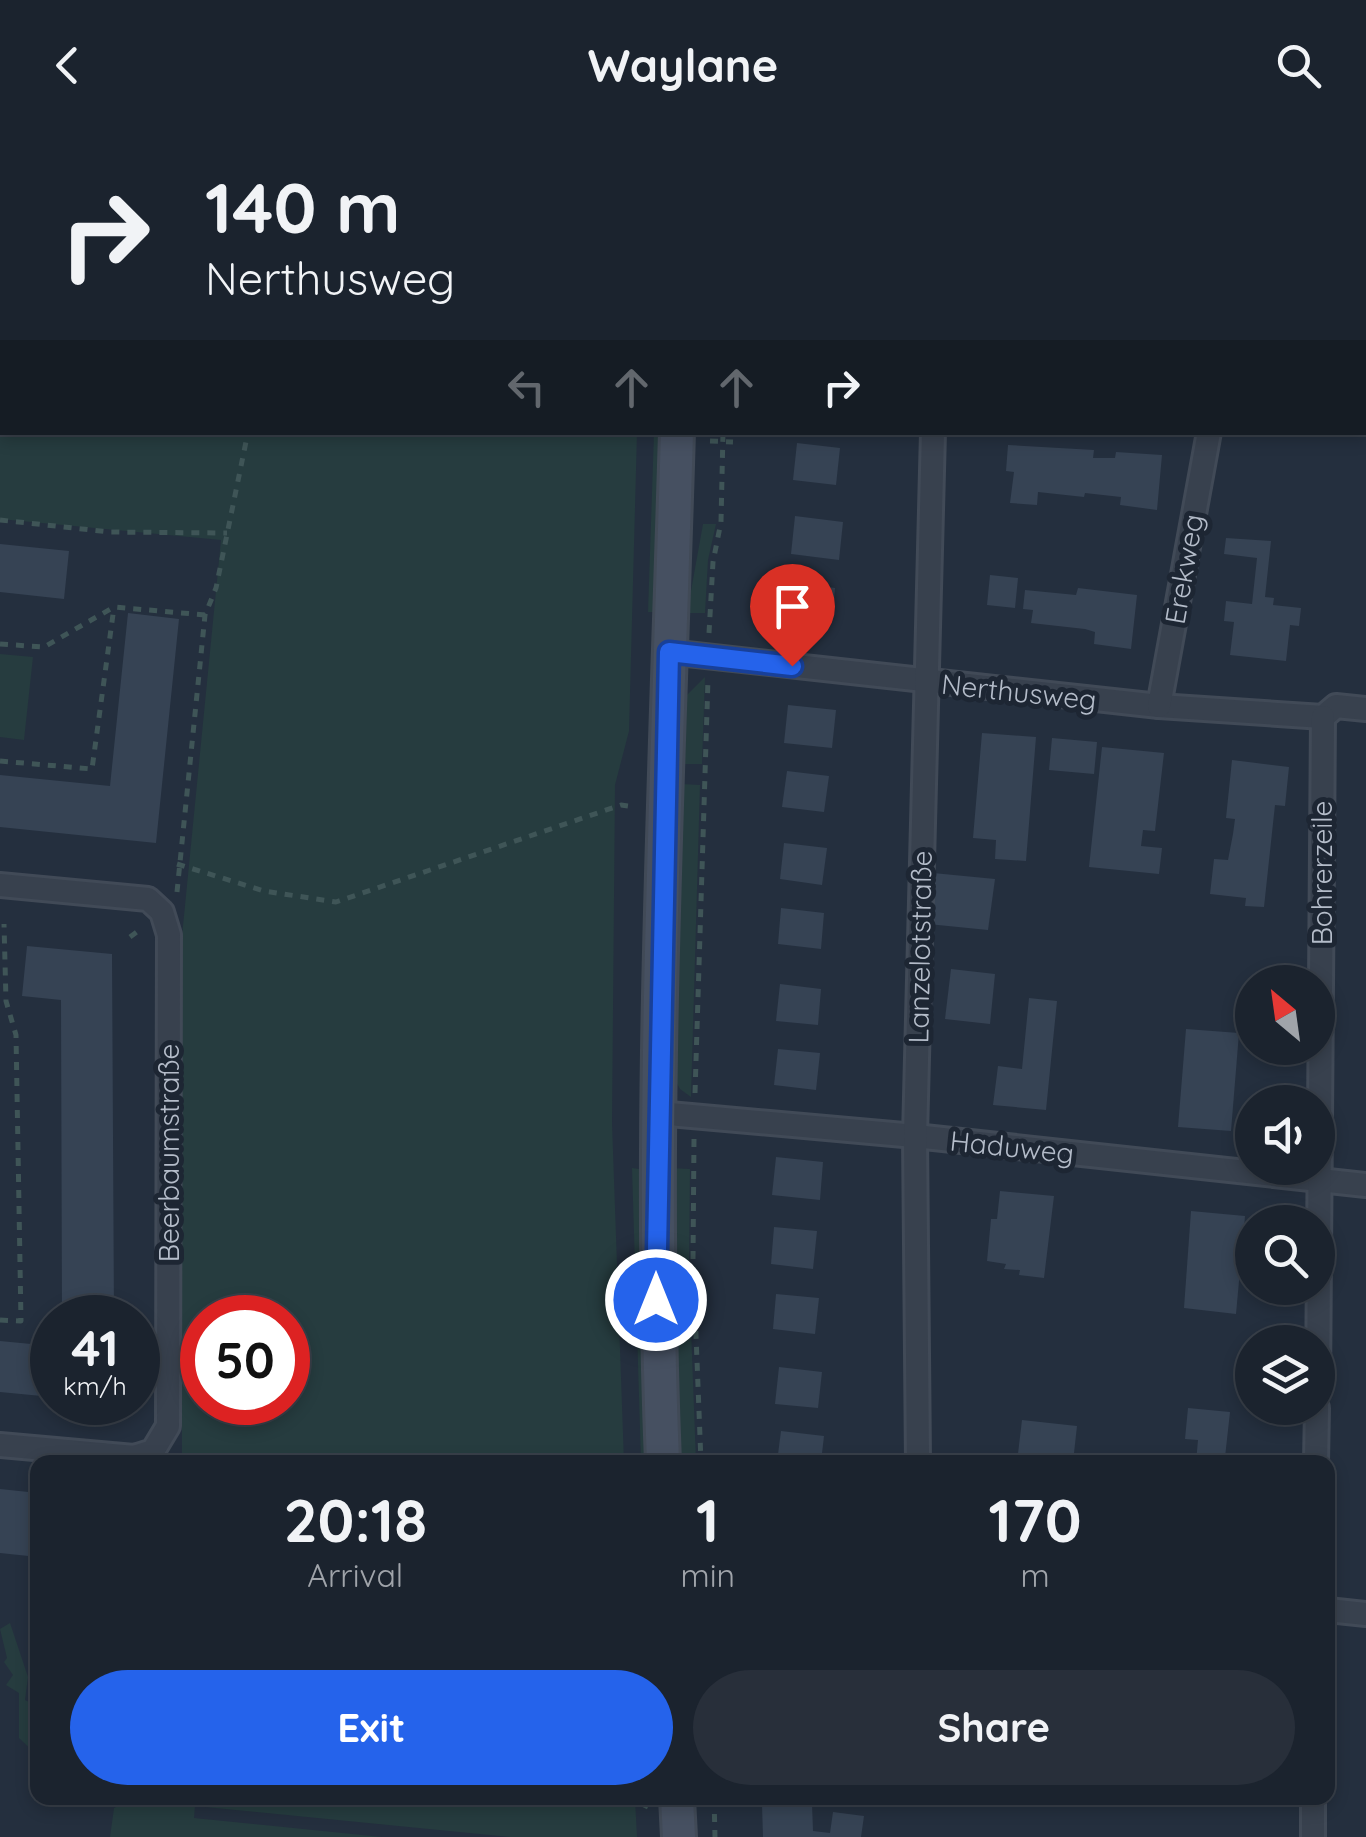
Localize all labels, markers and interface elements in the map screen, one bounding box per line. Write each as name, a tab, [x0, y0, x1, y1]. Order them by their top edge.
text: Waylane	[588, 37, 778, 93]
icon: back	[40, 38, 95, 93]
icon: search	[1271, 38, 1326, 93]
text: 140 m	[205, 163, 401, 251]
icon: right	[40, 170, 170, 300]
text: Nerthusweg	[205, 250, 455, 306]
icon: left	[499, 360, 554, 415]
icon: ahead	[604, 360, 659, 415]
icon: ahead	[709, 360, 764, 415]
icon: right	[814, 360, 869, 415]
street label: Erekweg	[1157, 511, 1210, 627]
pin	[750, 564, 835, 667]
icon: arrive	[765, 579, 820, 634]
street label: Nerthusweg	[940, 666, 1098, 717]
street label: Bohrerzeile	[1304, 801, 1339, 945]
street label: Lanzelotstraße	[900, 850, 939, 1044]
north arrow	[1235, 965, 1335, 1065]
map controls	[1235, 965, 1335, 1425]
street label: Beerbaumstraße	[151, 1044, 186, 1262]
button: sound	[1235, 1085, 1335, 1185]
street label: Haduweg	[948, 1123, 1076, 1170]
button: search	[1235, 1205, 1335, 1305]
position arrow	[604, 1248, 708, 1352]
speed limit sign: 50	[180, 1295, 310, 1425]
text: 41	[71, 1316, 119, 1379]
button: layers	[1235, 1325, 1335, 1425]
text: km/h	[63, 1370, 127, 1401]
text: 20:18	[283, 1482, 427, 1557]
text: 1	[696, 1482, 719, 1557]
text: 170	[988, 1482, 1082, 1557]
text: Arrival	[307, 1555, 403, 1595]
text: min	[680, 1555, 735, 1595]
text: m	[1020, 1555, 1050, 1595]
button: Exit	[70, 1670, 673, 1785]
button: Share	[693, 1670, 1295, 1785]

